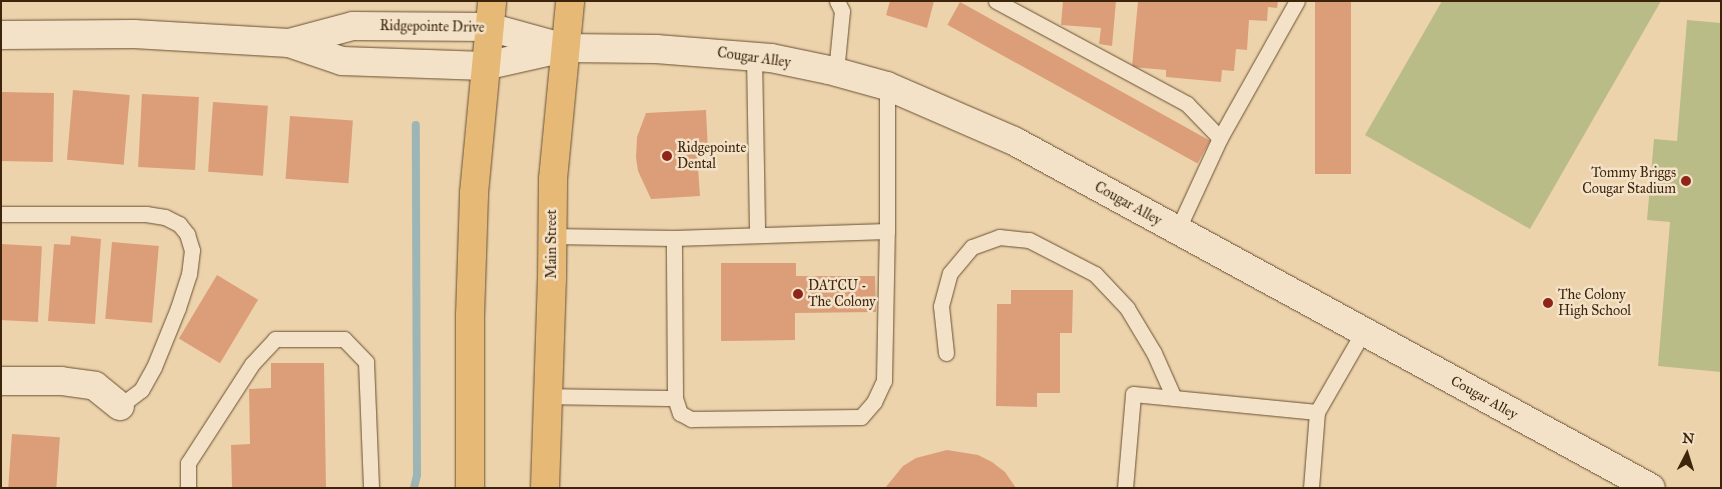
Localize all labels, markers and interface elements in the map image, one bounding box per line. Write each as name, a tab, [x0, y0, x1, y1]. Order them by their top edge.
street label: Ridgepointe Drive	[379, 18, 485, 36]
street label: Cougar Alley	[716, 45, 792, 71]
place label: Ridgepointe Dental	[677, 140, 746, 172]
marker: Ridgepointe Dental	[661, 150, 673, 162]
place label: Tommy Briggs Cougar Stadium	[1582, 165, 1676, 198]
marker: Tommy Briggs Cougar Stadium	[1680, 175, 1692, 187]
street label: Cougar Alley	[1092, 179, 1164, 229]
street label: Main Street	[544, 209, 560, 279]
place label: DATCU - The Colony	[808, 278, 876, 310]
place label: The Colony High School	[1558, 287, 1631, 320]
marker: DATCU - The Colony	[792, 288, 804, 300]
marker: The Colony High School	[1542, 297, 1554, 309]
street label: Cougar Alley	[1448, 373, 1520, 423]
north arrow	[1662, 429, 1712, 479]
text: N	[1682, 430, 1695, 448]

